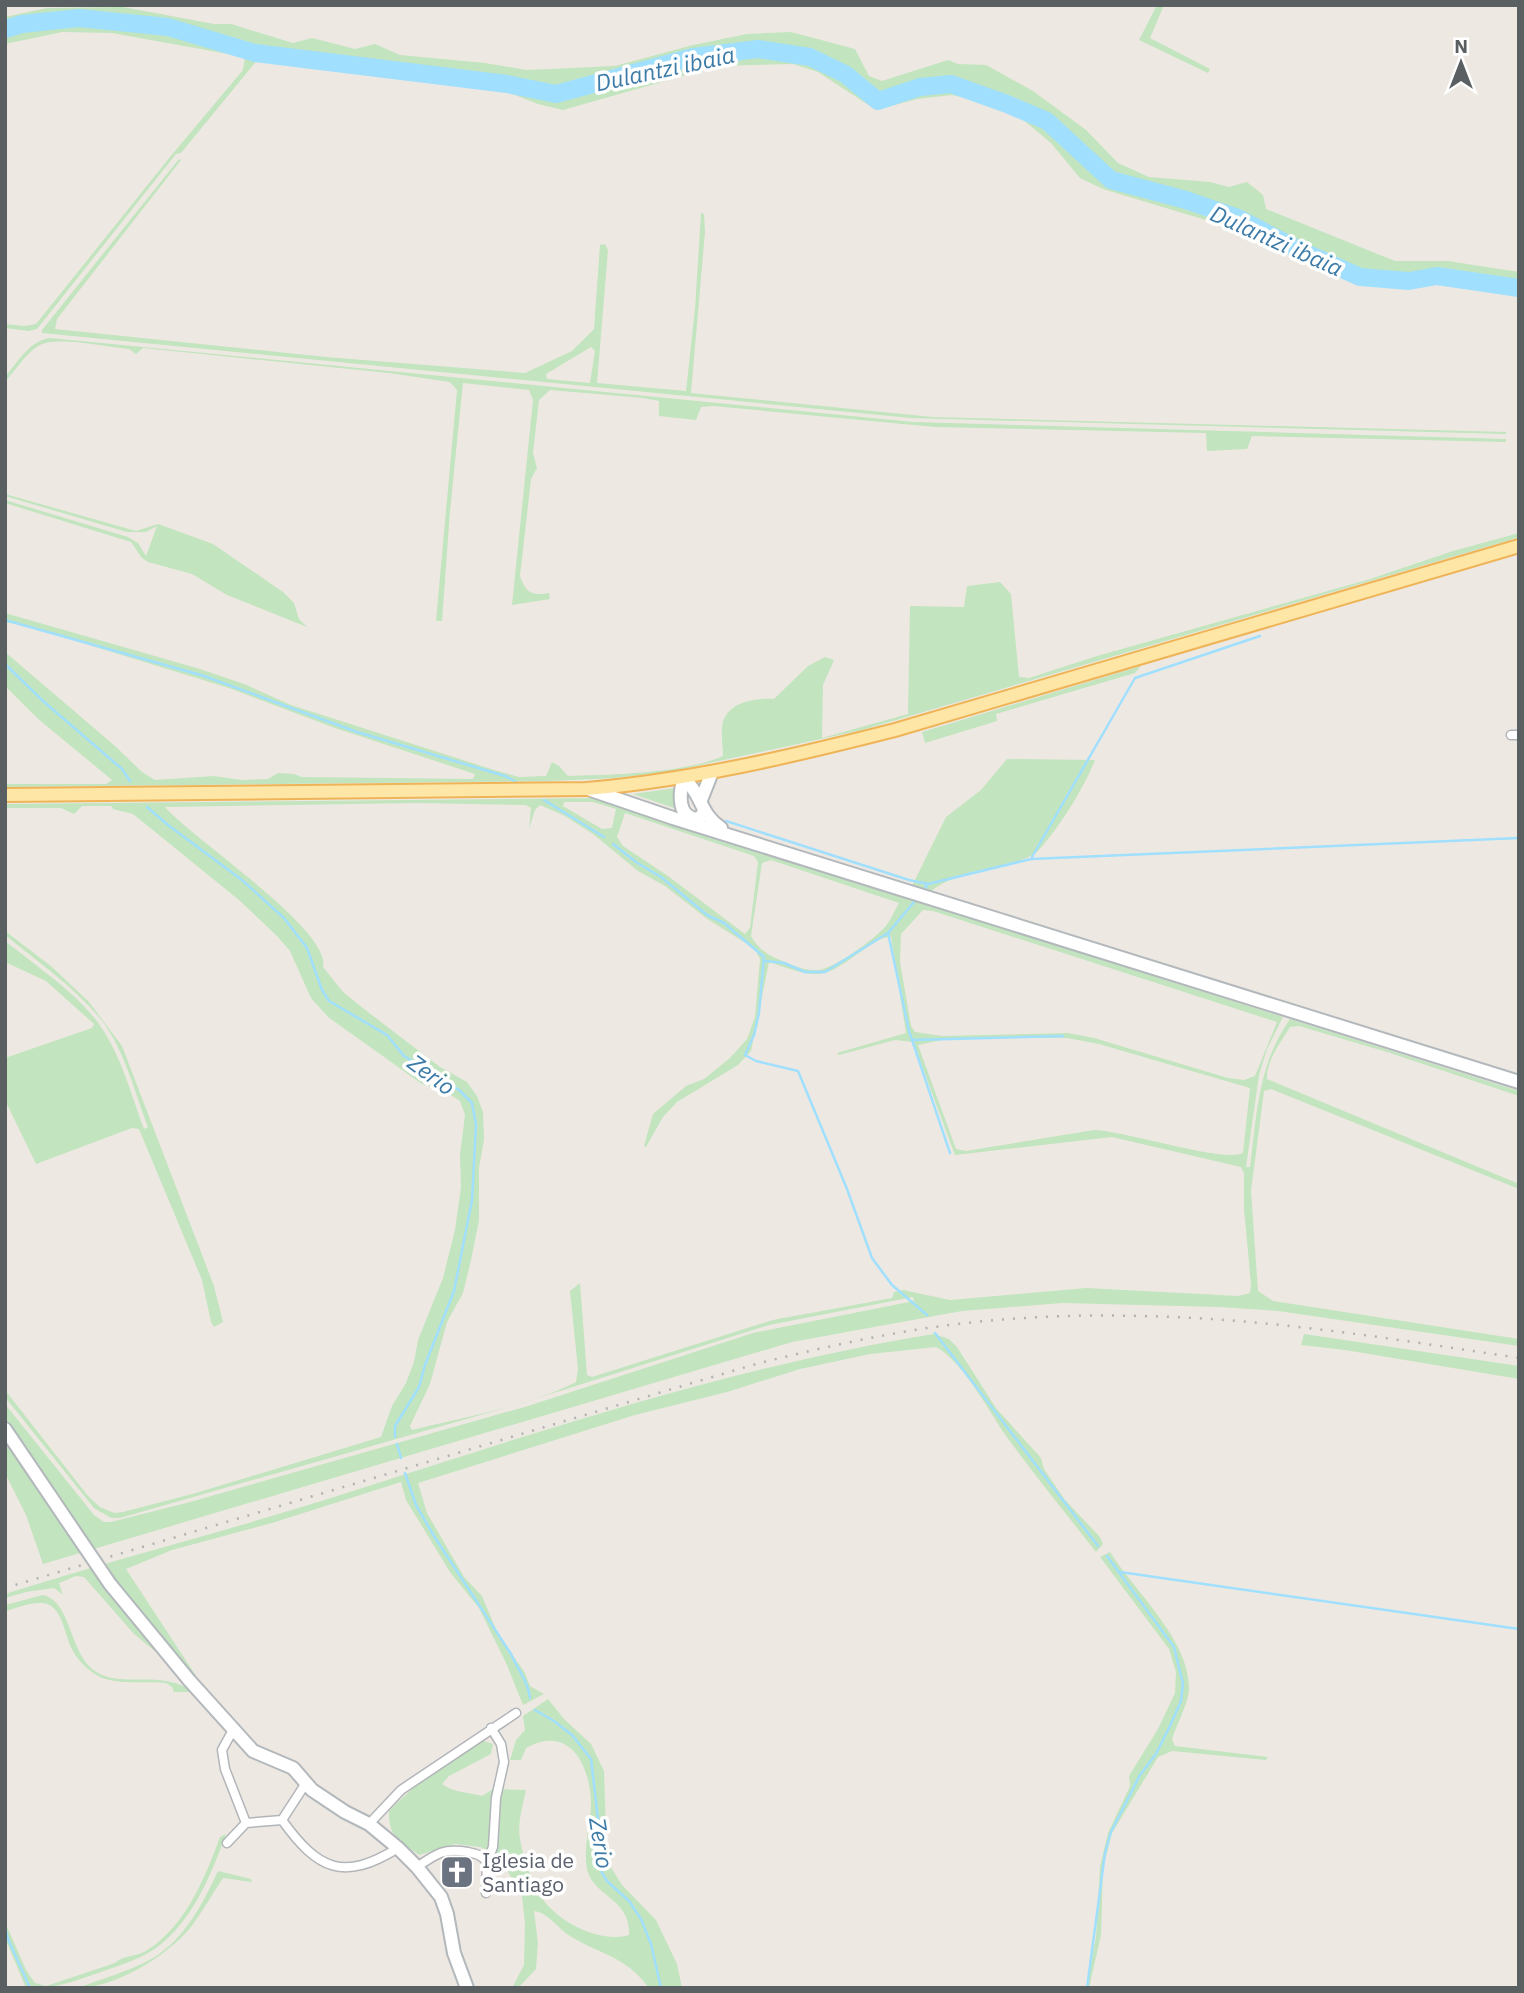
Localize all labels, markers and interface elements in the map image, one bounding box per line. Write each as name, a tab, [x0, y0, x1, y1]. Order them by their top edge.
north arrow	[1426, 28, 1496, 98]
text: N	[1454, 34, 1468, 58]
water label: Dulantzi ibaia	[593, 39, 737, 97]
water label: Dulantzi ibaia	[1206, 197, 1348, 283]
water label: Zerio	[402, 1046, 462, 1101]
water label: Zerio	[583, 1814, 621, 1871]
place label: Iglesia de Santiago	[482, 1846, 574, 1898]
church icon: Iglesia de Santiago	[438, 1853, 476, 1891]

